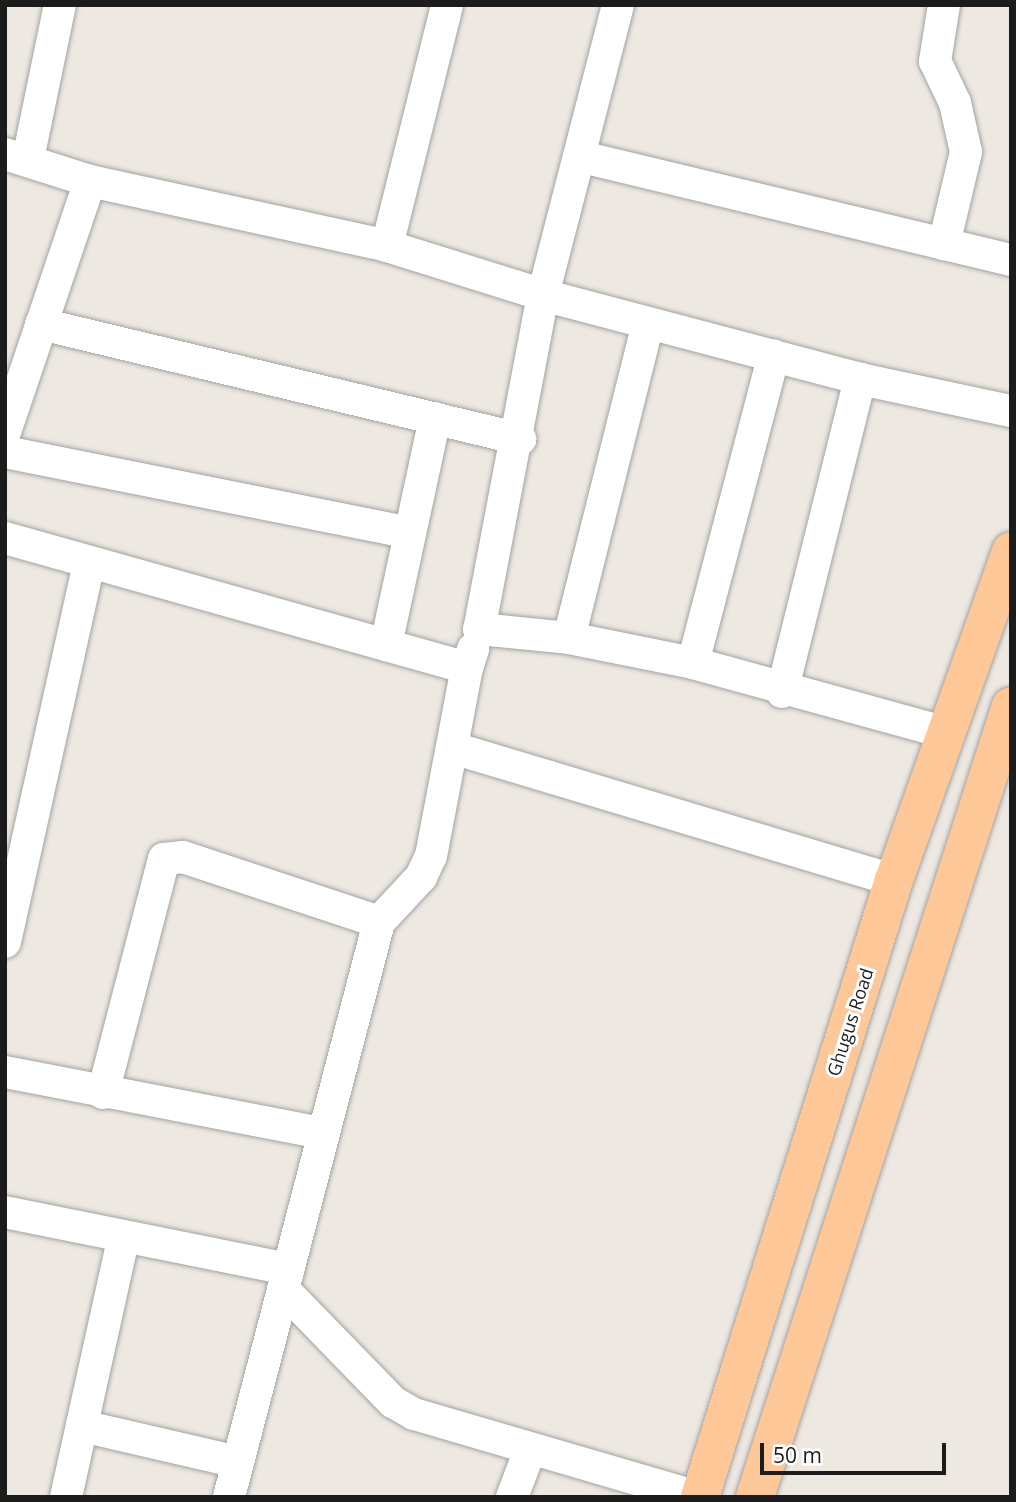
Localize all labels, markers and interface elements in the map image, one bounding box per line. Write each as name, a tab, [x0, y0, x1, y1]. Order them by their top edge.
street label: Ghugus Road	[822, 965, 878, 1079]
scale bar	[764, 1428, 950, 1472]
text: 50 m	[773, 1441, 822, 1469]

